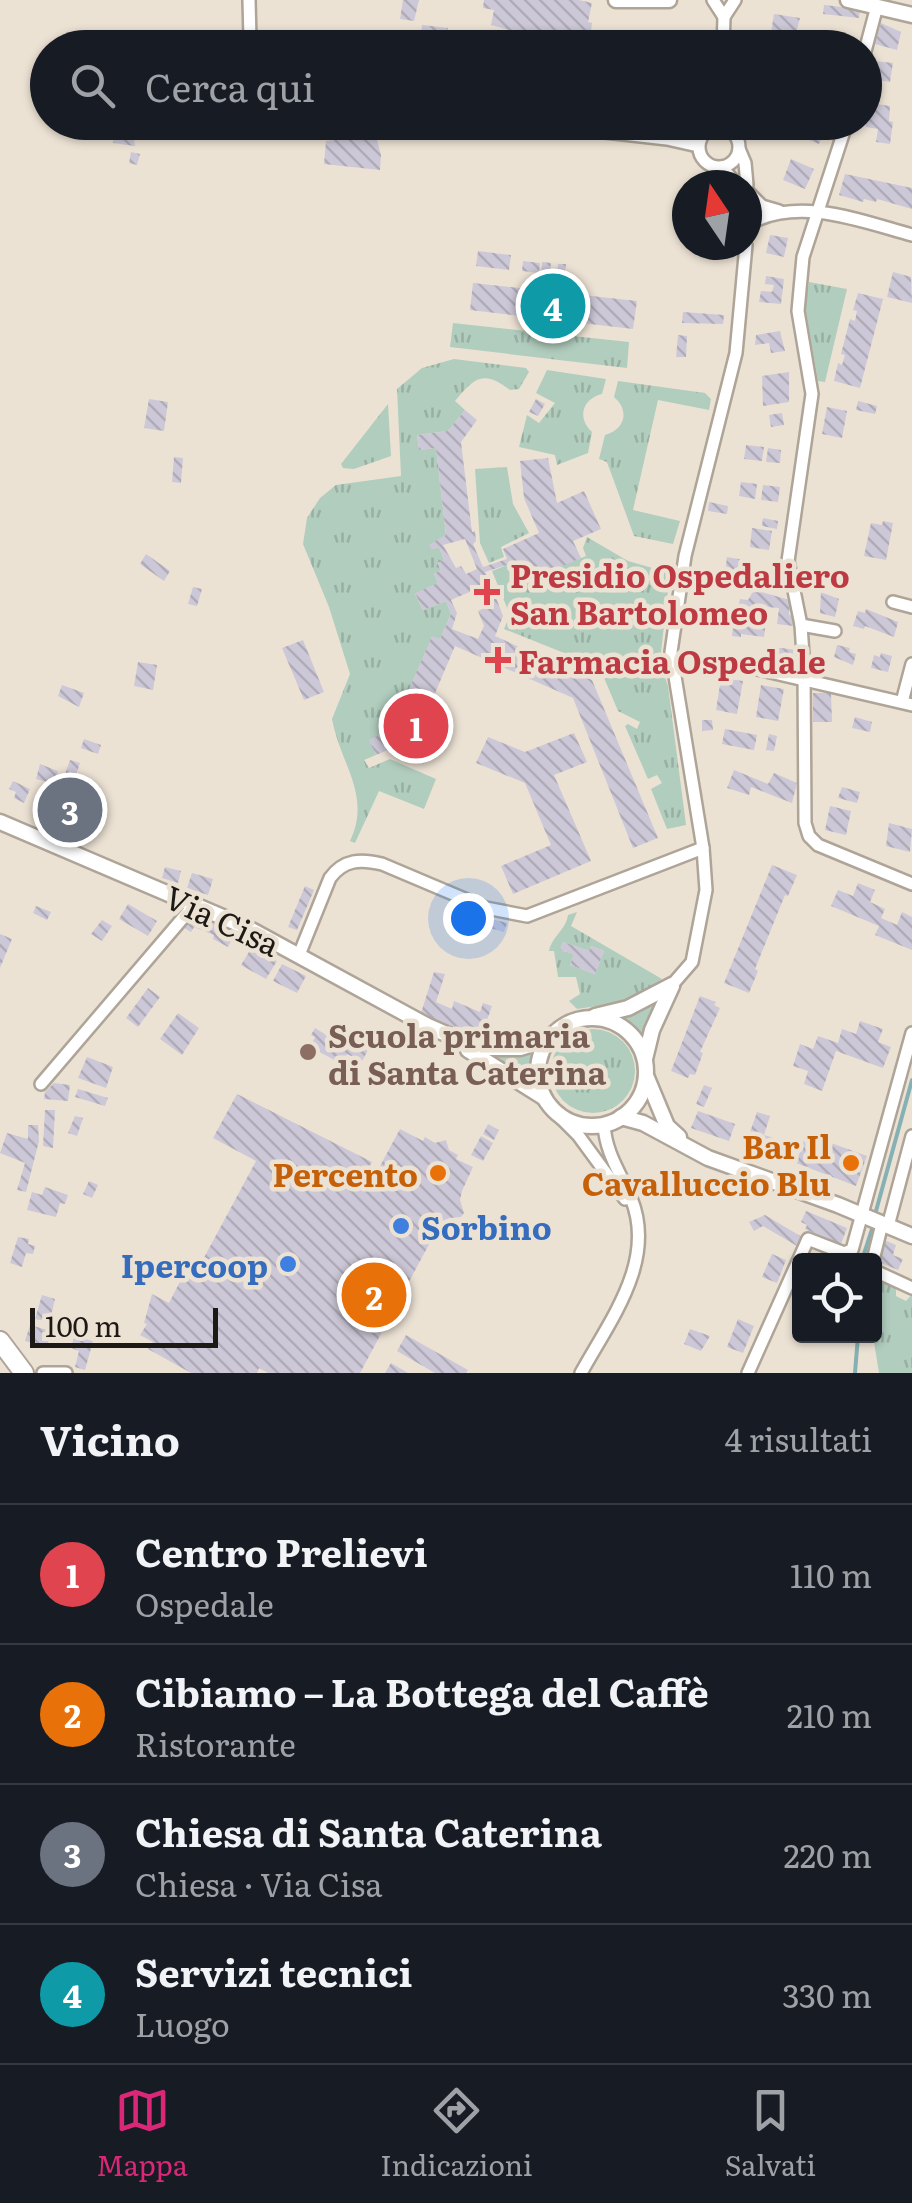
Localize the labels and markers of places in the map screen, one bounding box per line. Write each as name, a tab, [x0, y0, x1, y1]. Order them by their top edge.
pin: 4	[520, 268, 586, 344]
place label: Presidio Ospedaliero San Bartolomeo	[510, 550, 850, 635]
marker: Presidio Ospedaliero San Bartolomeo	[474, 579, 500, 605]
place label: Farmacia Ospedale	[518, 636, 826, 684]
marker: Farmacia Ospedale	[487, 649, 509, 671]
pin: 1	[384, 688, 448, 764]
pin: 3	[38, 772, 102, 848]
place label: Scuola primaria di Santa Caterina	[328, 1010, 607, 1095]
marker: Scuola primaria di Santa Caterina	[297, 1041, 319, 1063]
place label: Bar Il Cavalluccio Blu	[582, 1121, 831, 1206]
place label: Percento	[272, 1149, 418, 1197]
marker: Bar Il Cavalluccio Blu	[840, 1152, 862, 1174]
marker: Percento	[427, 1162, 449, 1184]
place label: Sorbino	[421, 1202, 552, 1250]
marker: Sorbino	[390, 1215, 412, 1237]
place label: Ipercoop	[121, 1240, 268, 1288]
marker: Ipercoop	[277, 1253, 299, 1275]
pin: 2	[342, 1258, 406, 1332]

